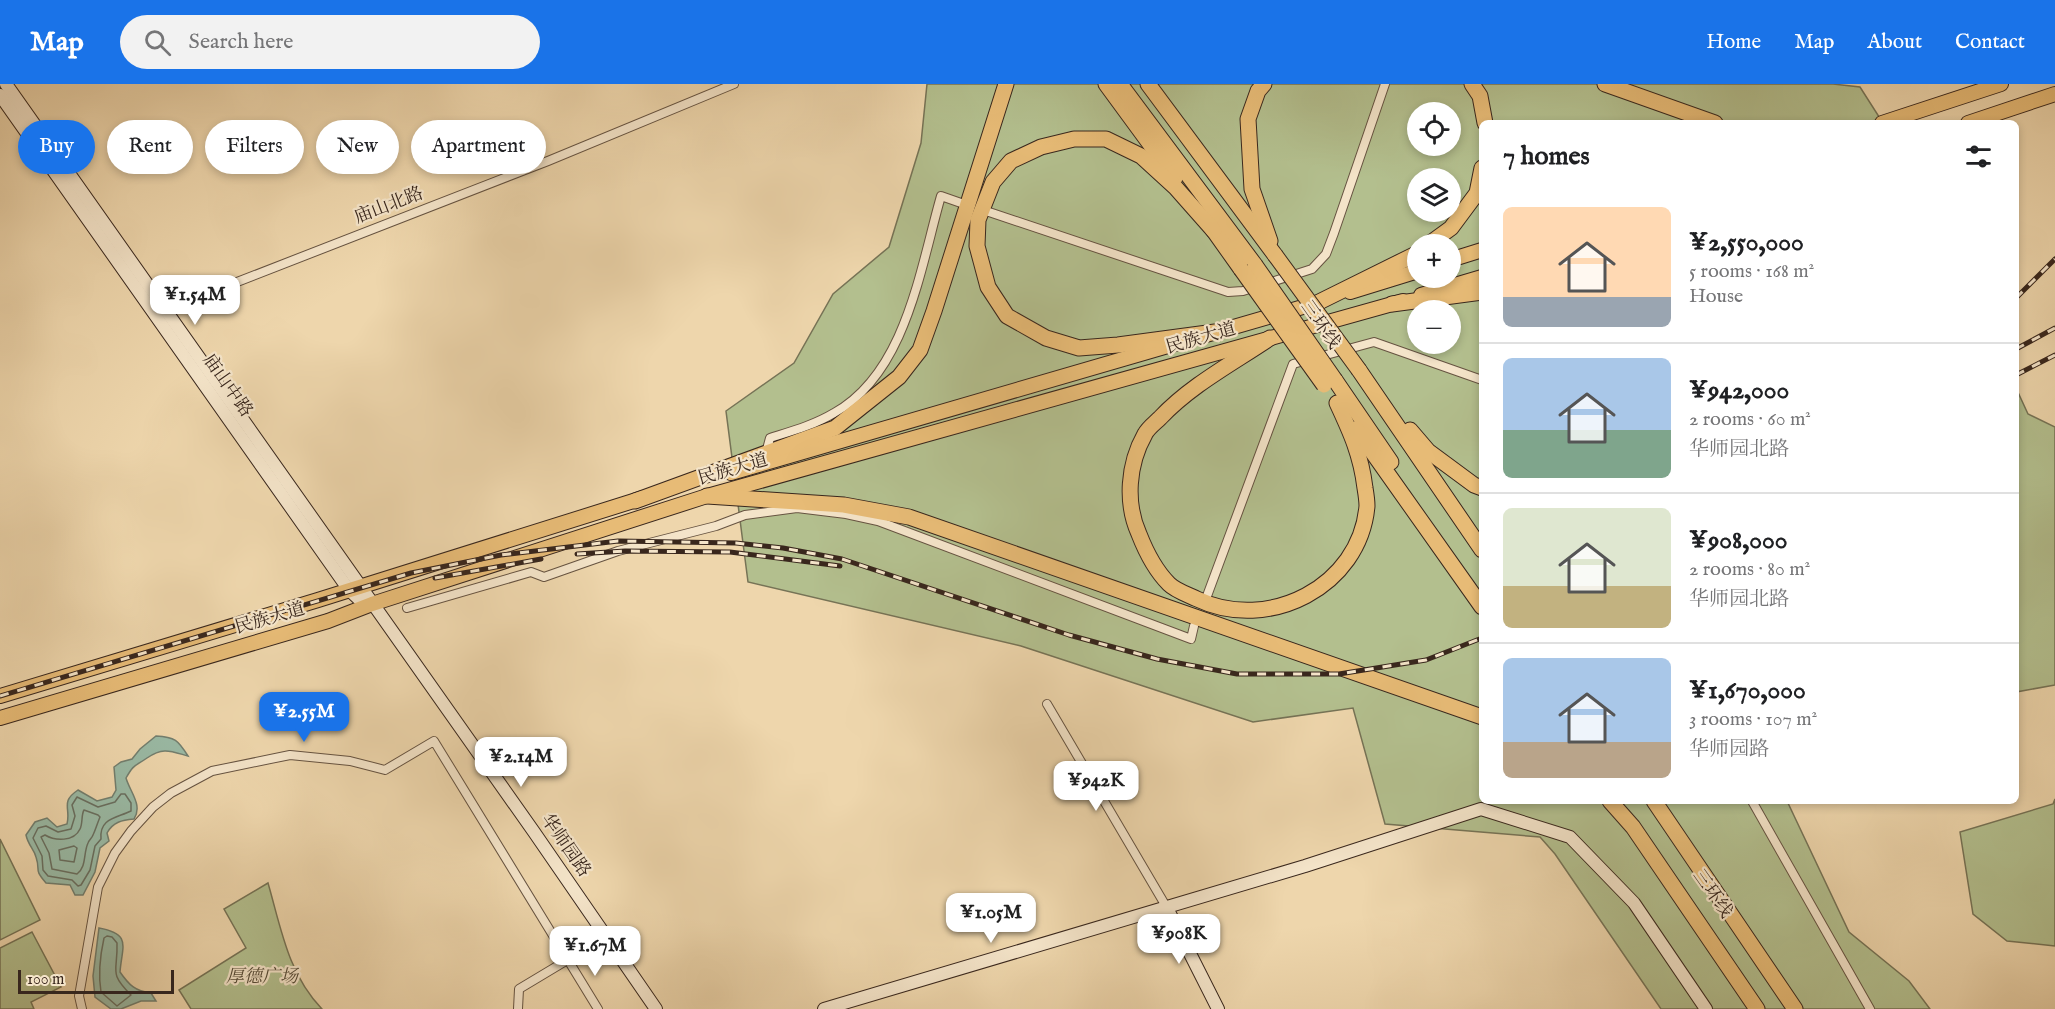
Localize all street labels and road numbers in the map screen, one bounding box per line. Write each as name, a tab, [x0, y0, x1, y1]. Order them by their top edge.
street label: 庙山北路	[351, 182, 427, 230]
street label: 三环线	[1295, 296, 1345, 354]
street label: 民族大道	[1163, 318, 1239, 360]
street label: 庙山中路	[197, 350, 257, 422]
street label: 民族大道	[695, 449, 771, 491]
street label: 民族大道	[232, 598, 308, 640]
street label: 华师园路	[535, 810, 595, 882]
street label: 三环线	[1687, 865, 1737, 923]

